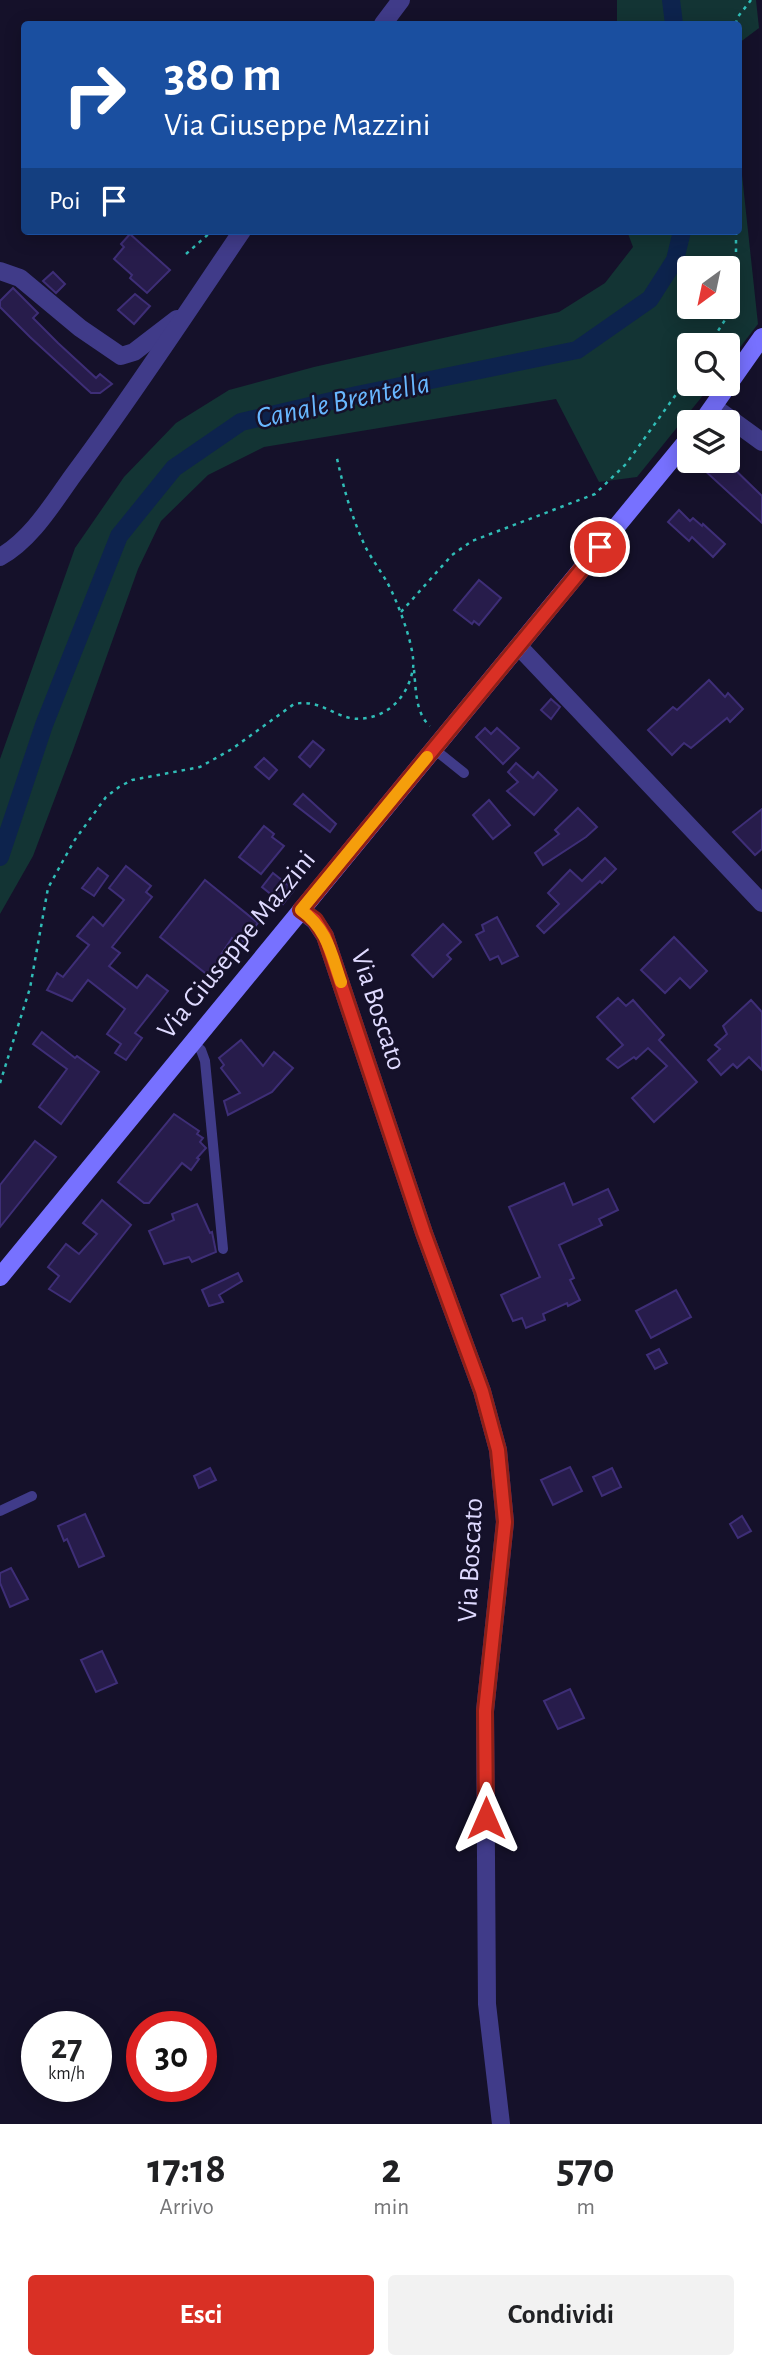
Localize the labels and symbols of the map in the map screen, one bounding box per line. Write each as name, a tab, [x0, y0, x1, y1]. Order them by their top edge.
north arrow	[677, 256, 740, 318]
water label: Canale Brentella	[253, 368, 433, 434]
pin	[570, 517, 630, 577]
street label: Via Giuseppe Mazzini	[153, 846, 321, 1044]
street label: Via Boscato	[345, 946, 411, 1074]
street label: Via Boscato	[454, 1497, 488, 1623]
position arrow	[449, 1781, 523, 1855]
speed limit sign: 30	[126, 2011, 217, 2102]

